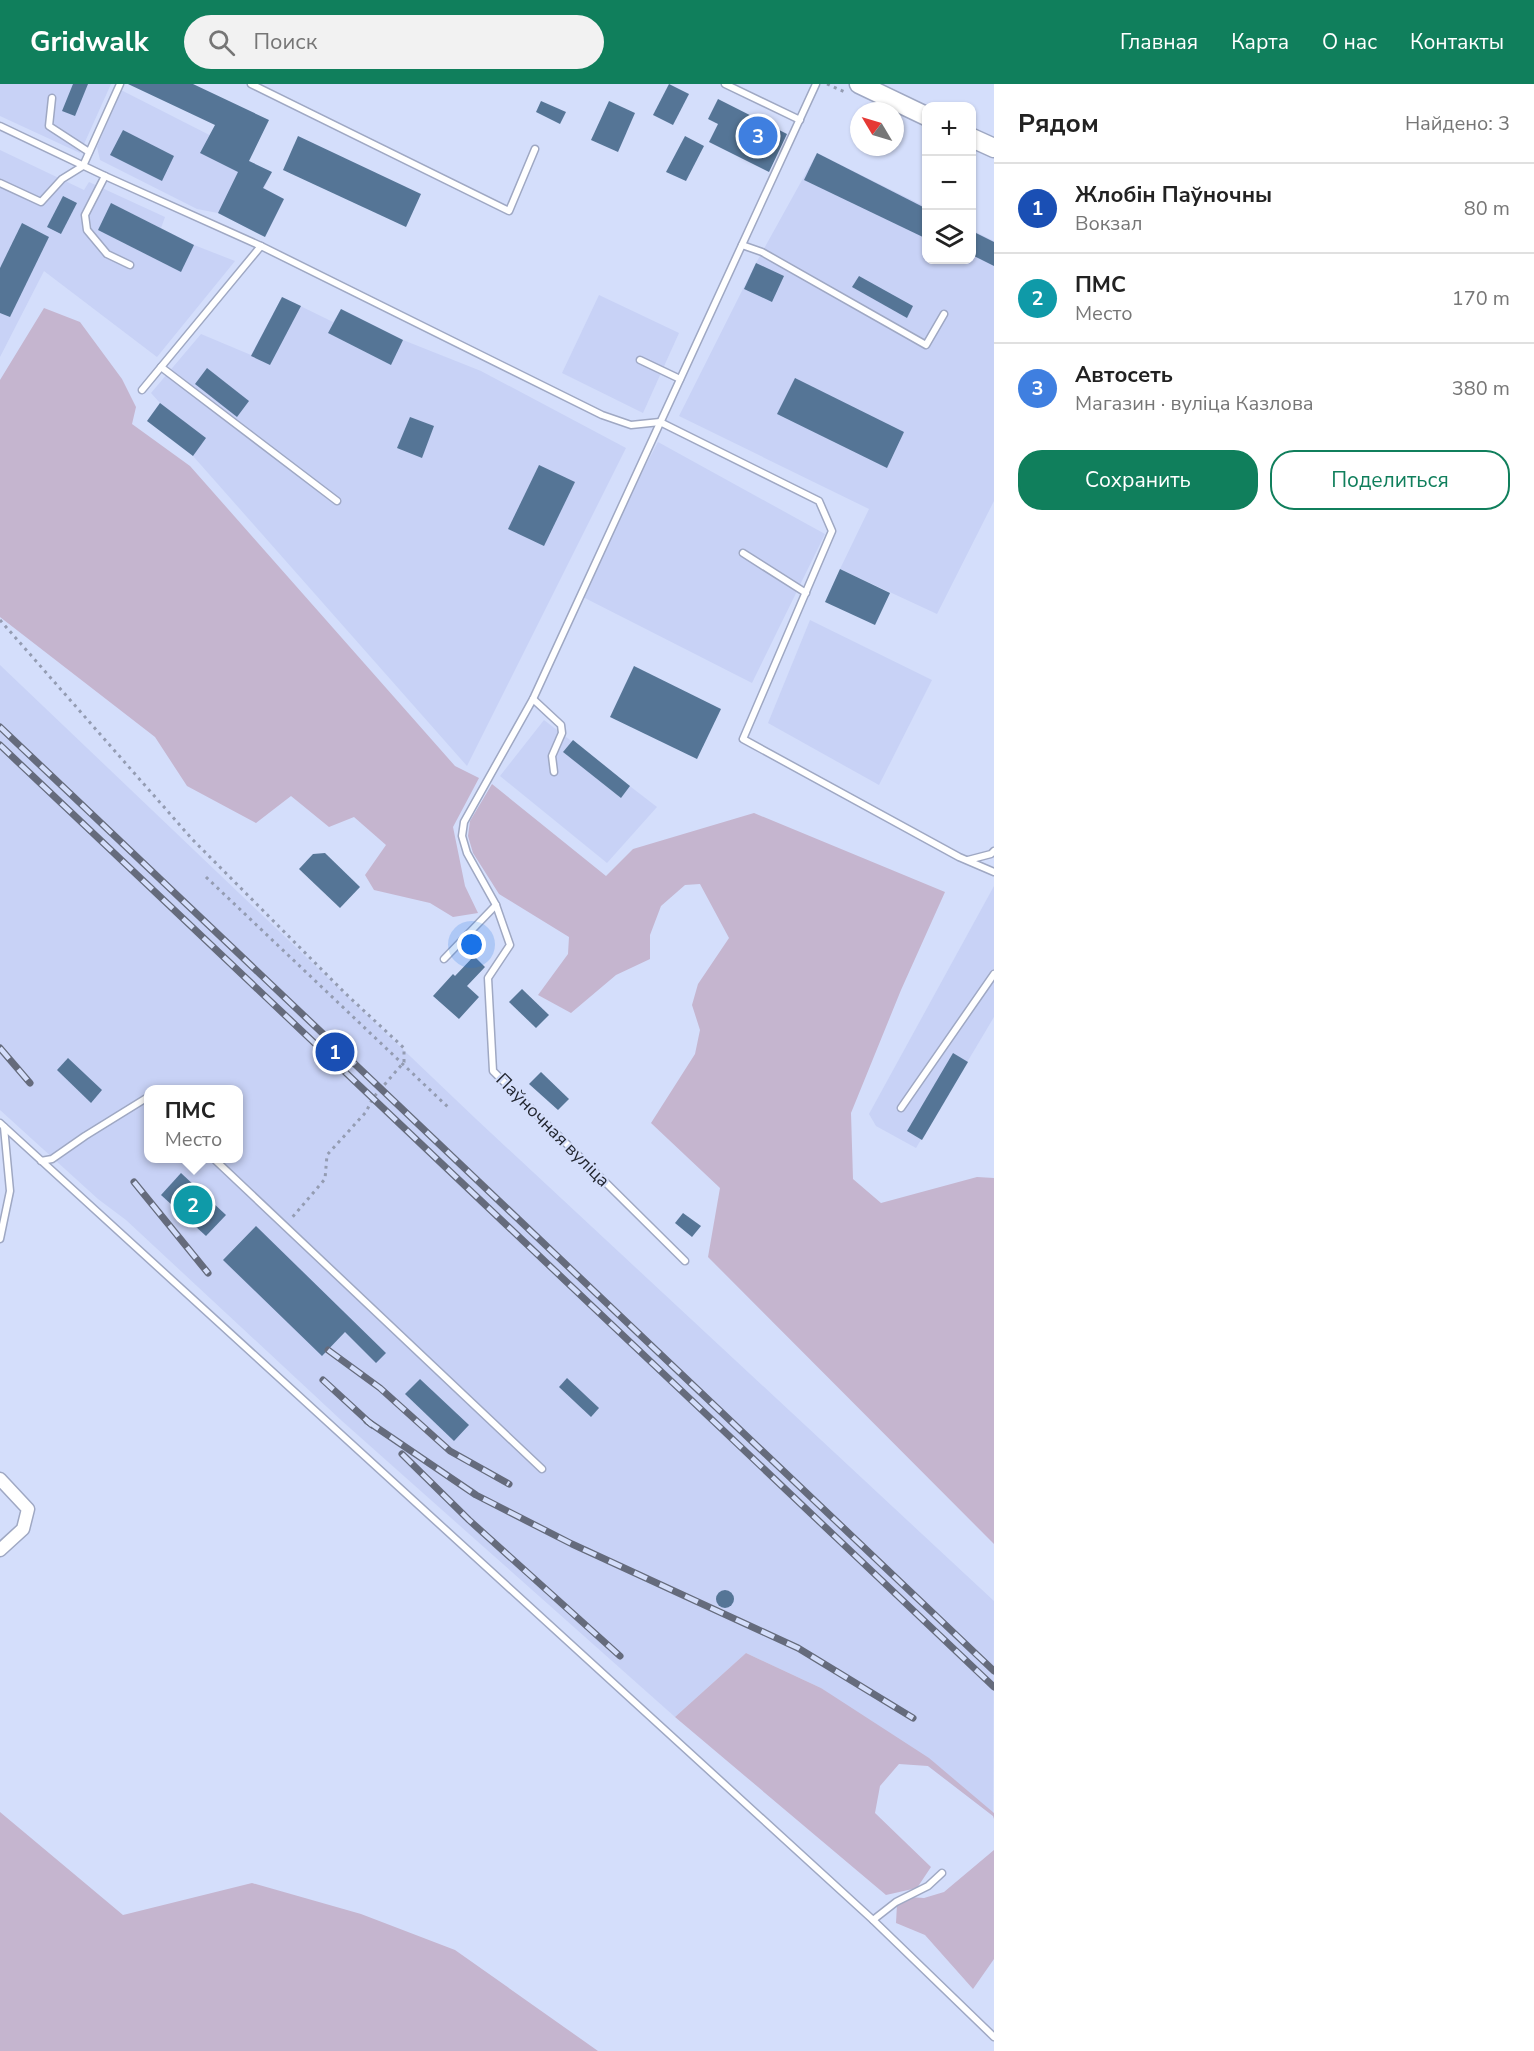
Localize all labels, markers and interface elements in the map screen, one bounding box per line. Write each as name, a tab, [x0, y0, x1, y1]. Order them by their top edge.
search box	[184, 15, 604, 69]
text: Gridwalk	[30, 23, 148, 61]
icon: search	[205, 26, 238, 59]
text: Поиск	[253, 27, 317, 57]
text: Главная	[1120, 28, 1198, 56]
text: Карта	[1231, 28, 1289, 56]
text: О нас	[1322, 28, 1377, 56]
text: Контакты	[1410, 28, 1504, 56]
north arrow	[850, 102, 904, 156]
map controls	[922, 102, 976, 264]
button: +	[922, 102, 976, 156]
text: Рядом	[1018, 106, 1099, 141]
text: Найдено: 3	[1405, 110, 1510, 137]
pin: 3	[738, 113, 777, 158]
button: −	[922, 156, 976, 210]
text: Жлобін Паўночны	[1075, 180, 1272, 210]
text: 1	[1032, 195, 1044, 222]
text: 80 m	[1464, 195, 1510, 222]
button: layers	[922, 210, 976, 264]
text: Вокзал	[1075, 210, 1143, 237]
text: ПМС	[1075, 270, 1126, 300]
text: 2	[1032, 285, 1044, 312]
text: 170 m	[1452, 285, 1510, 312]
text: Место	[1075, 300, 1133, 327]
text: Автосеть	[1075, 360, 1173, 390]
text: 3	[1032, 375, 1044, 402]
text: 380 m	[1452, 375, 1510, 402]
text: Магазин · вуліца Казлова	[1075, 390, 1314, 417]
button: Сохранить	[1018, 450, 1258, 510]
button: Поделиться	[1270, 450, 1510, 510]
your location	[457, 930, 486, 959]
pin: 1	[316, 1030, 354, 1074]
street label: Паўночная вуліца	[491, 1068, 615, 1192]
popup	[144, 1085, 243, 1163]
text: ПМС	[165, 1096, 216, 1126]
text: Место	[165, 1126, 222, 1153]
pin: 2	[174, 1182, 212, 1228]

